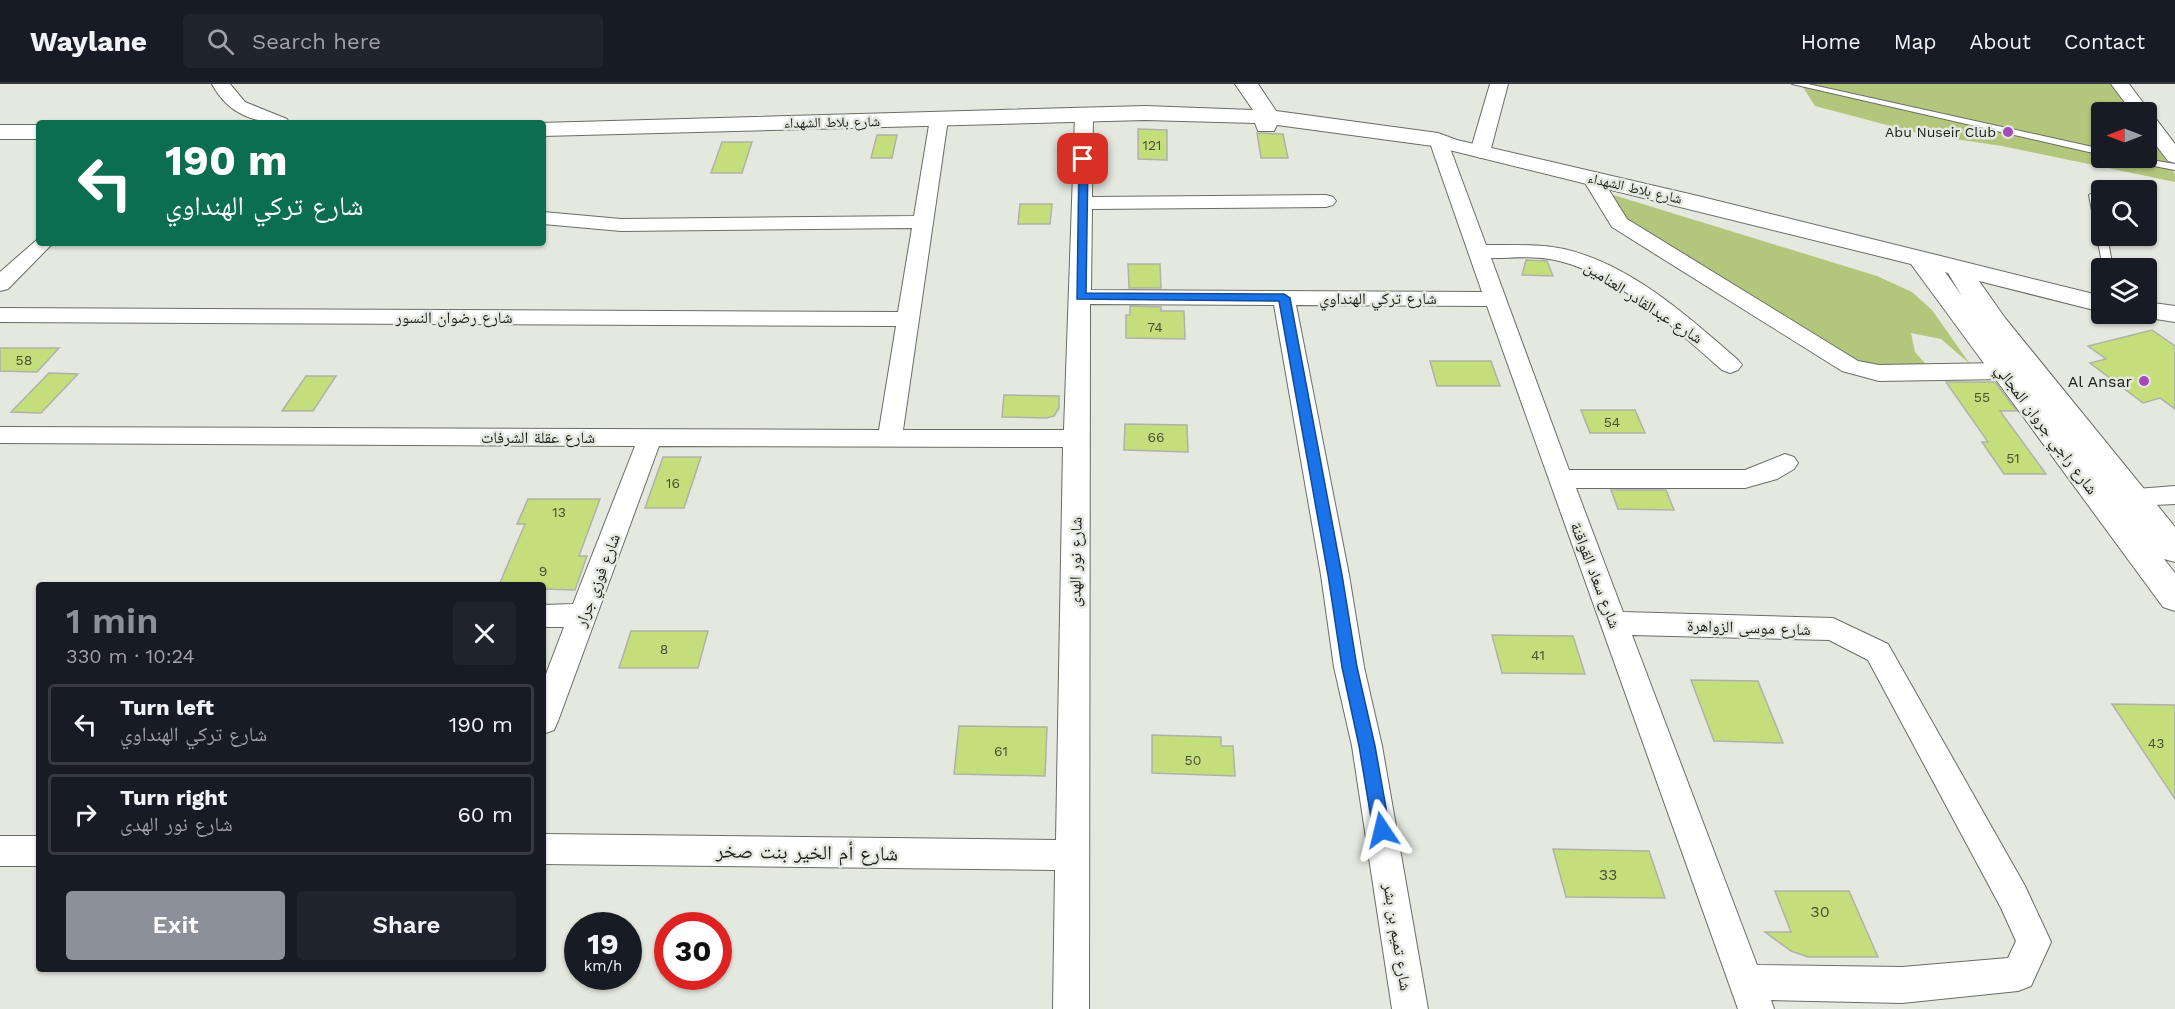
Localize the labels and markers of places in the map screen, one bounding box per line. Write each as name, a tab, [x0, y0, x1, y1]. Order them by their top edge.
place label: Abu Nuseir Club	[1885, 124, 1996, 140]
marker: Abu Nuseir Club	[2001, 125, 2015, 139]
pin	[1057, 133, 1108, 184]
place label: Al Ansar	[2068, 372, 2132, 391]
marker: Al Ansar	[2137, 374, 2151, 388]

